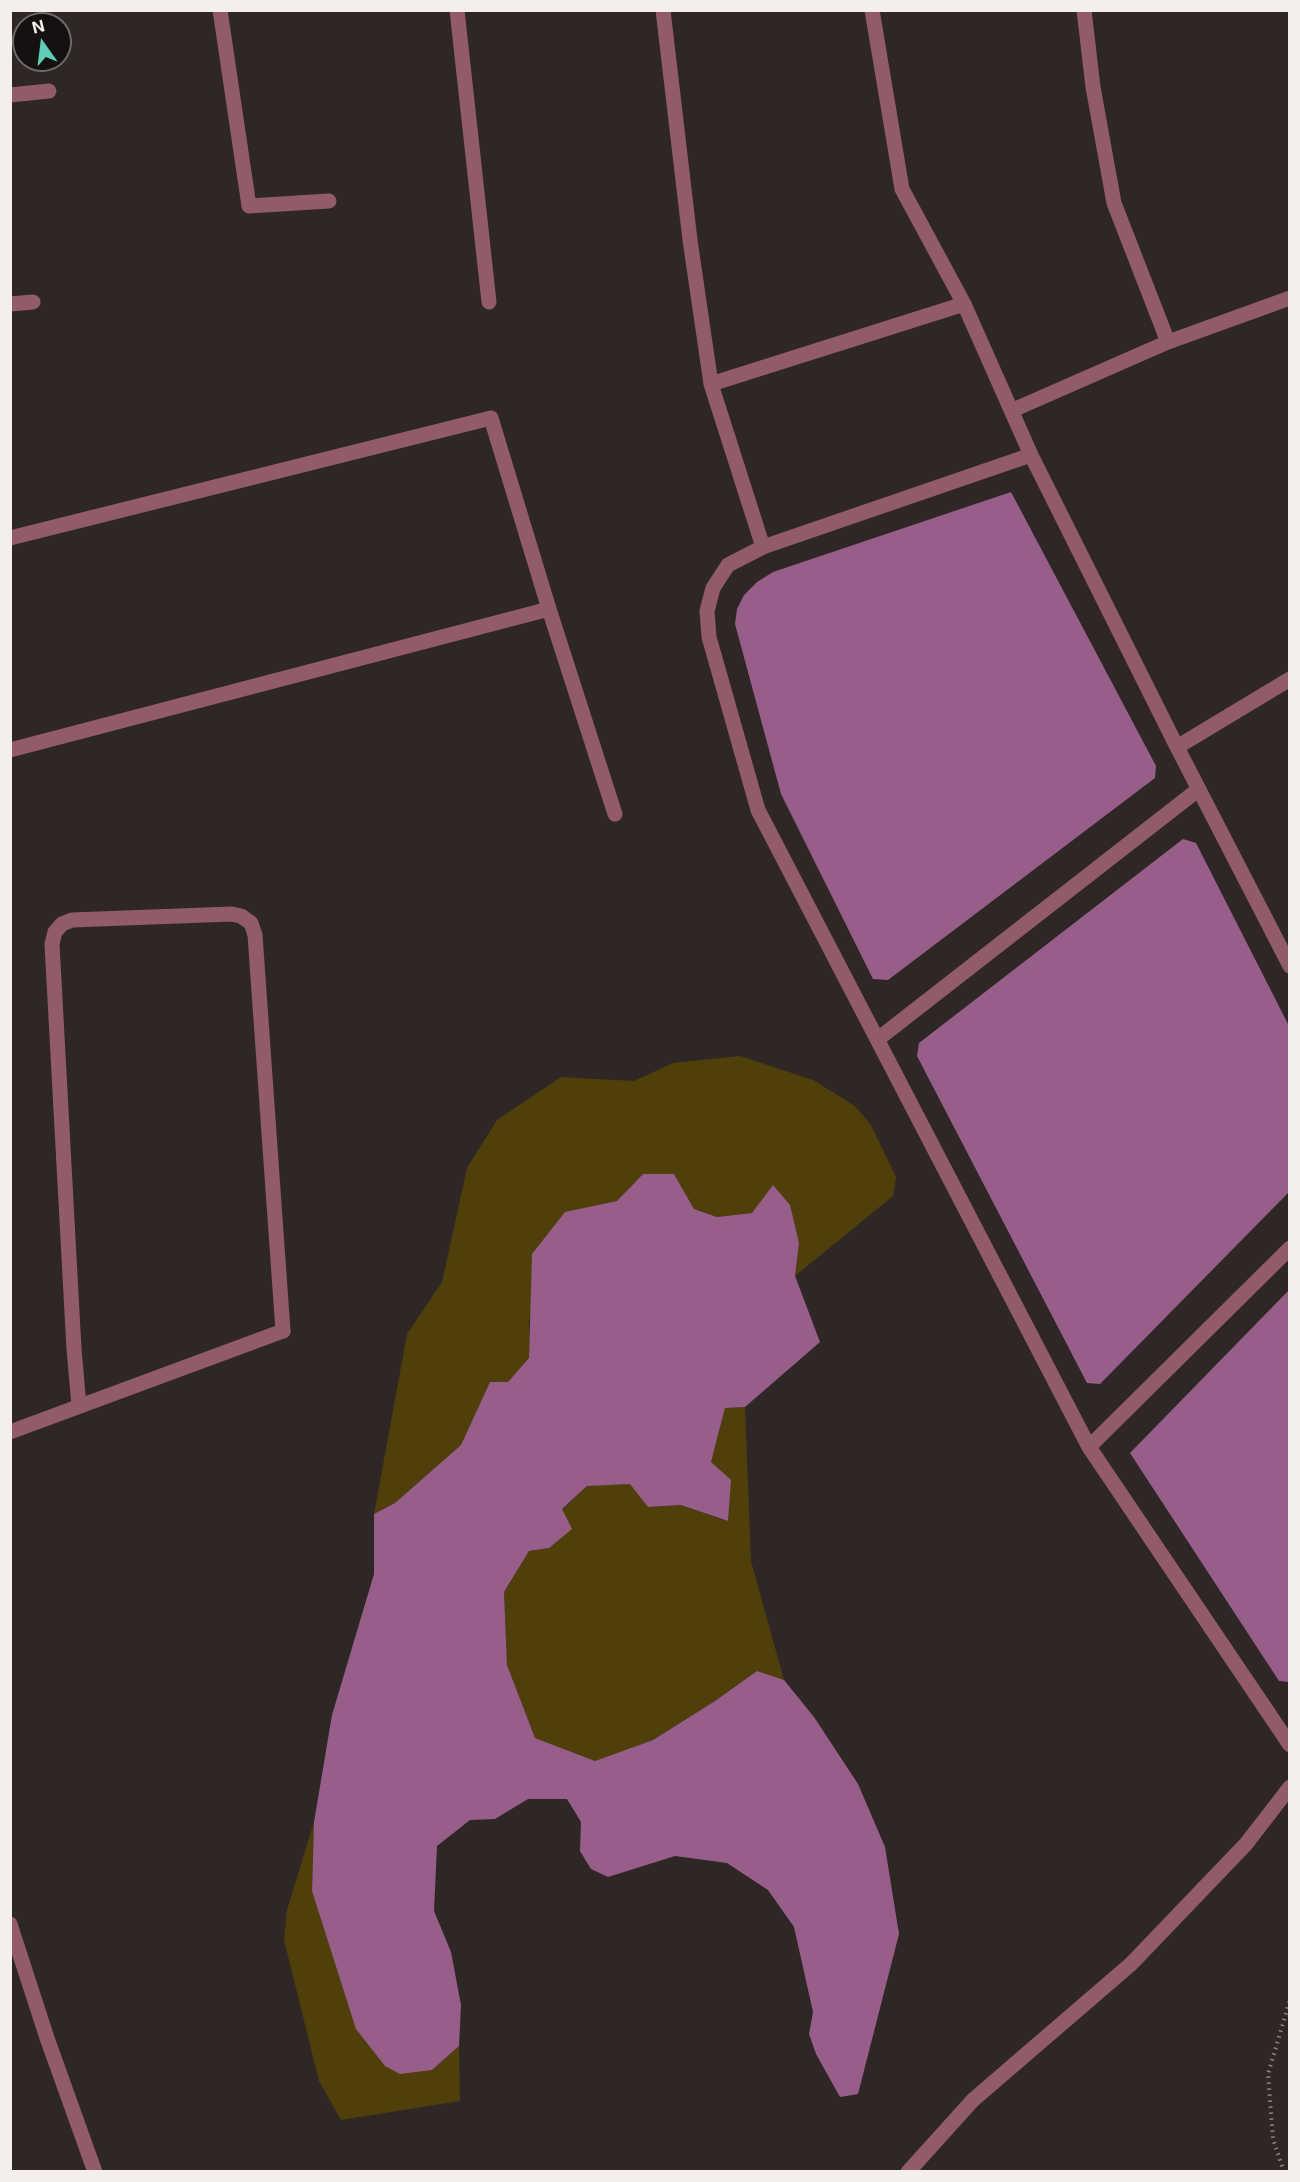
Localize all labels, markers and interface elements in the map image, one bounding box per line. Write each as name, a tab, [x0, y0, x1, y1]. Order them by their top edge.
north arrow	[12, 12, 72, 72]
text: N	[30, 15, 46, 38]

